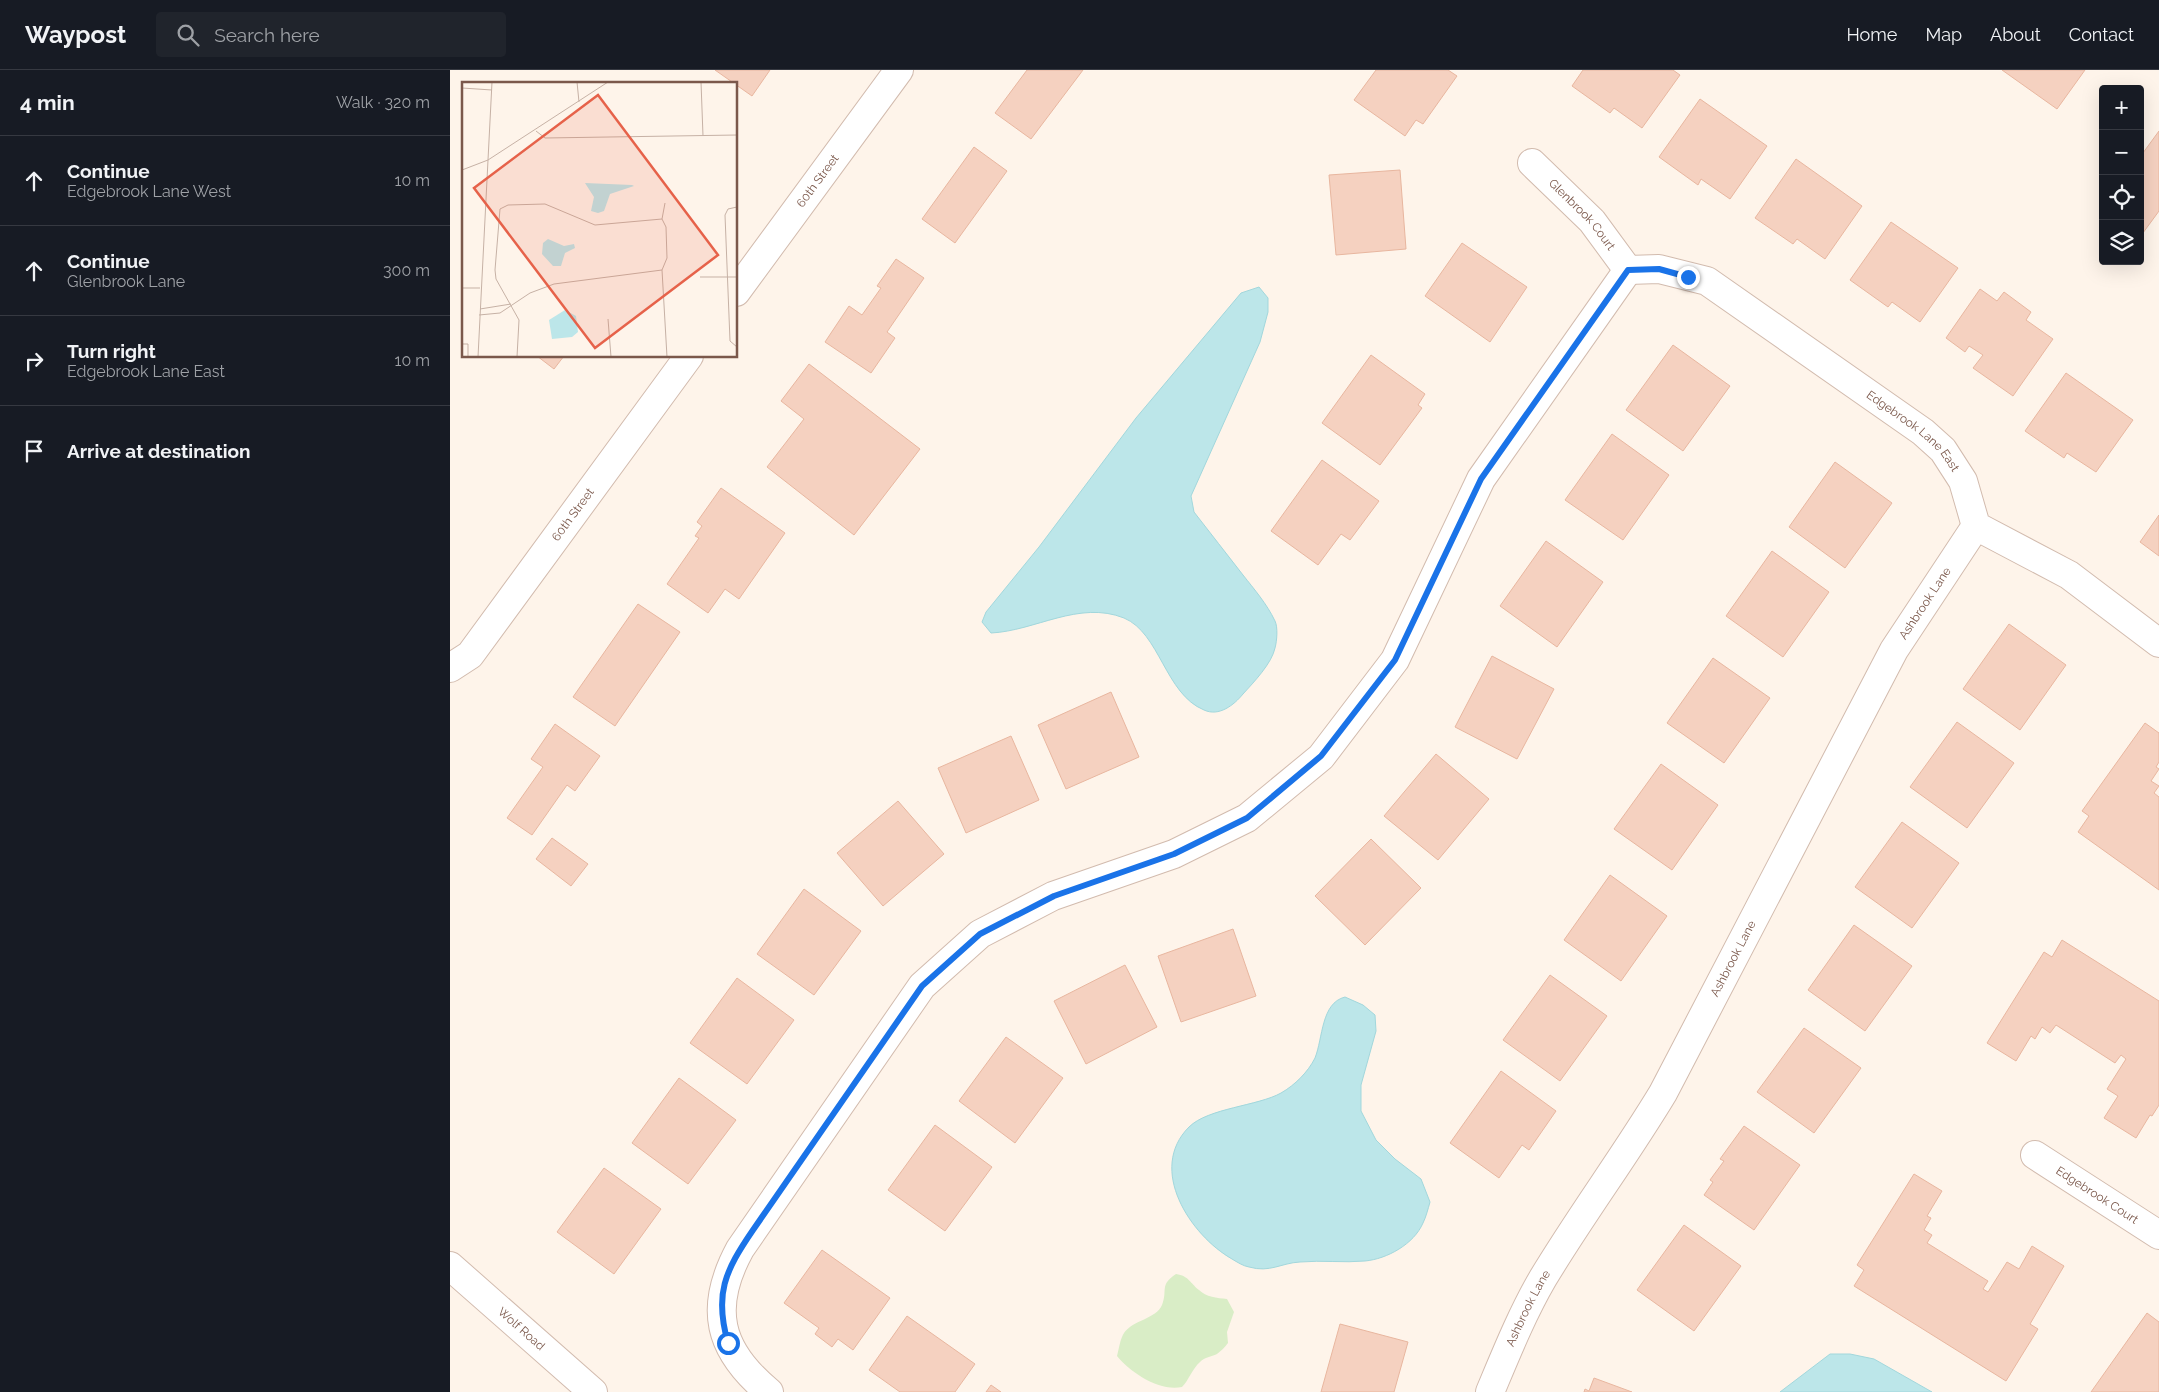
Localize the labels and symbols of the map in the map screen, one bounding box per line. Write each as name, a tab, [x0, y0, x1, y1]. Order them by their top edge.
inset map	[462, 82, 738, 358]
street label: 60th Street	[794, 152, 842, 210]
street label: Glenbrook Court	[1546, 176, 1618, 253]
route end	[1677, 266, 1700, 289]
street label: Edgebrook Lane East	[1864, 388, 1962, 474]
street label: 60th Street	[549, 485, 597, 544]
street label: Ashbrook Lane	[1896, 565, 1954, 642]
street label: Ashbrook Lane	[1708, 918, 1759, 999]
street label: Edgebrook Court	[2053, 1163, 2141, 1227]
street label: Ashbrook Lane	[1503, 1268, 1553, 1349]
street label: Wolf Road	[495, 1304, 548, 1353]
route start	[717, 1332, 740, 1355]

